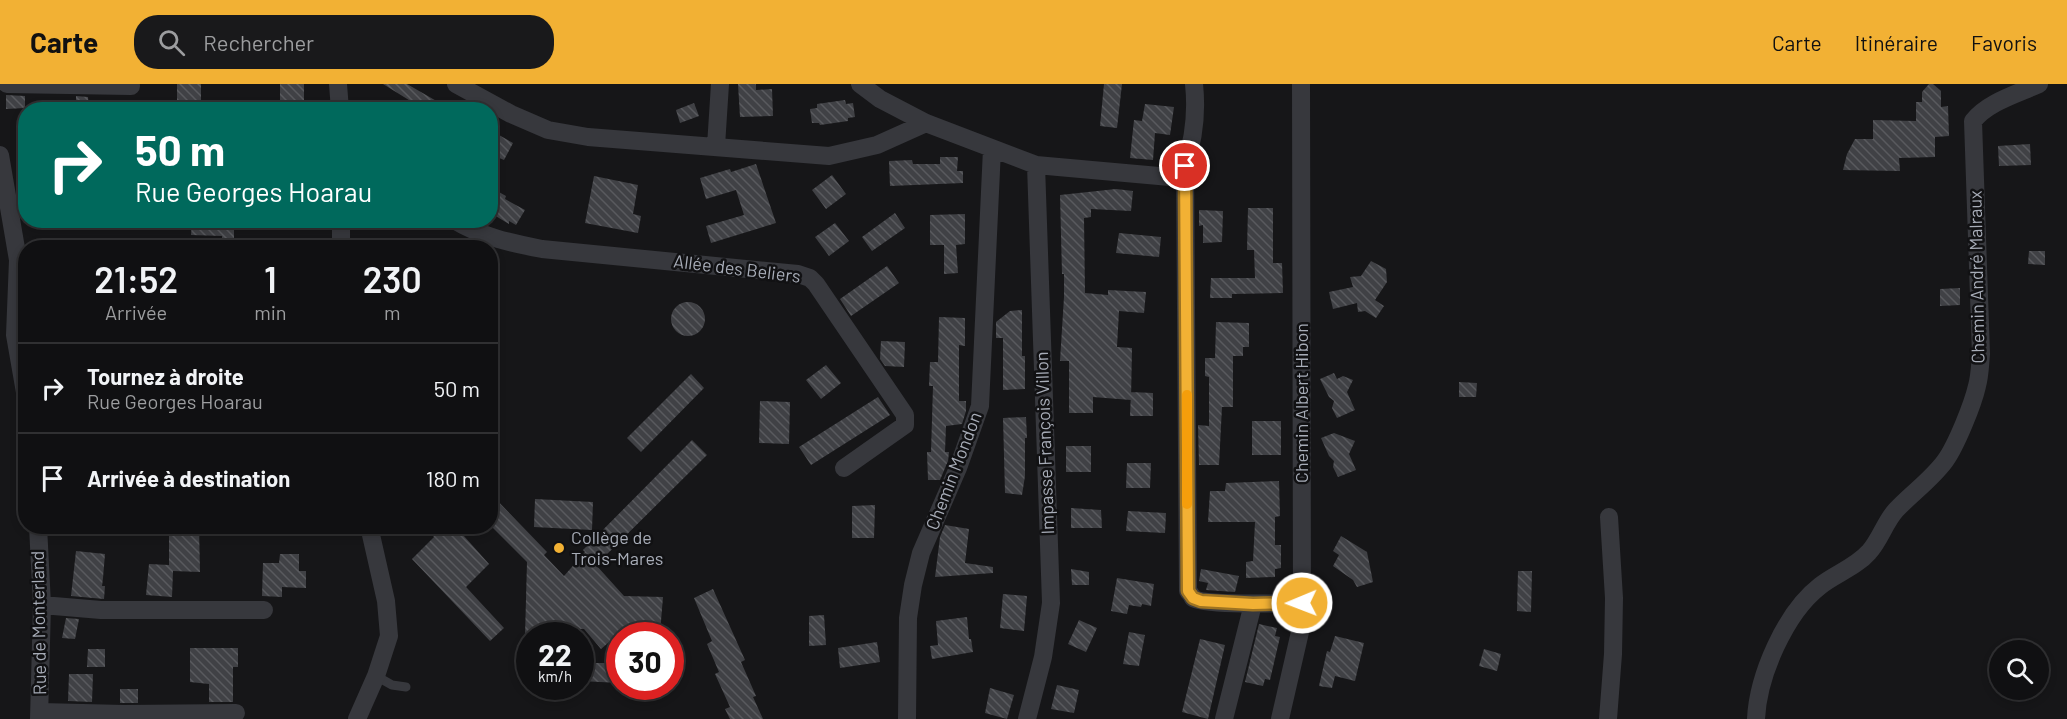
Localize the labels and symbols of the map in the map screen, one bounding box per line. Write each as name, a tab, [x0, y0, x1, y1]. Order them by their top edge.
pin	[1159, 140, 1210, 191]
street label: Chemin André Malraux	[1963, 190, 1989, 364]
street label: Allée des Beliers	[672, 249, 802, 287]
street label: Chemin Albert Hibon	[1290, 323, 1312, 483]
street label: Impasse François Villon	[1030, 351, 1058, 535]
street label: Chemin Mondon	[920, 409, 986, 533]
place label: Collège de Trois-Mares	[571, 526, 664, 569]
marker: Collège de Trois-Mares	[552, 541, 566, 555]
street label: Rue de Monterland	[26, 551, 50, 695]
position arrow	[1270, 571, 1334, 635]
speed limit sign: 30	[606, 622, 684, 700]

